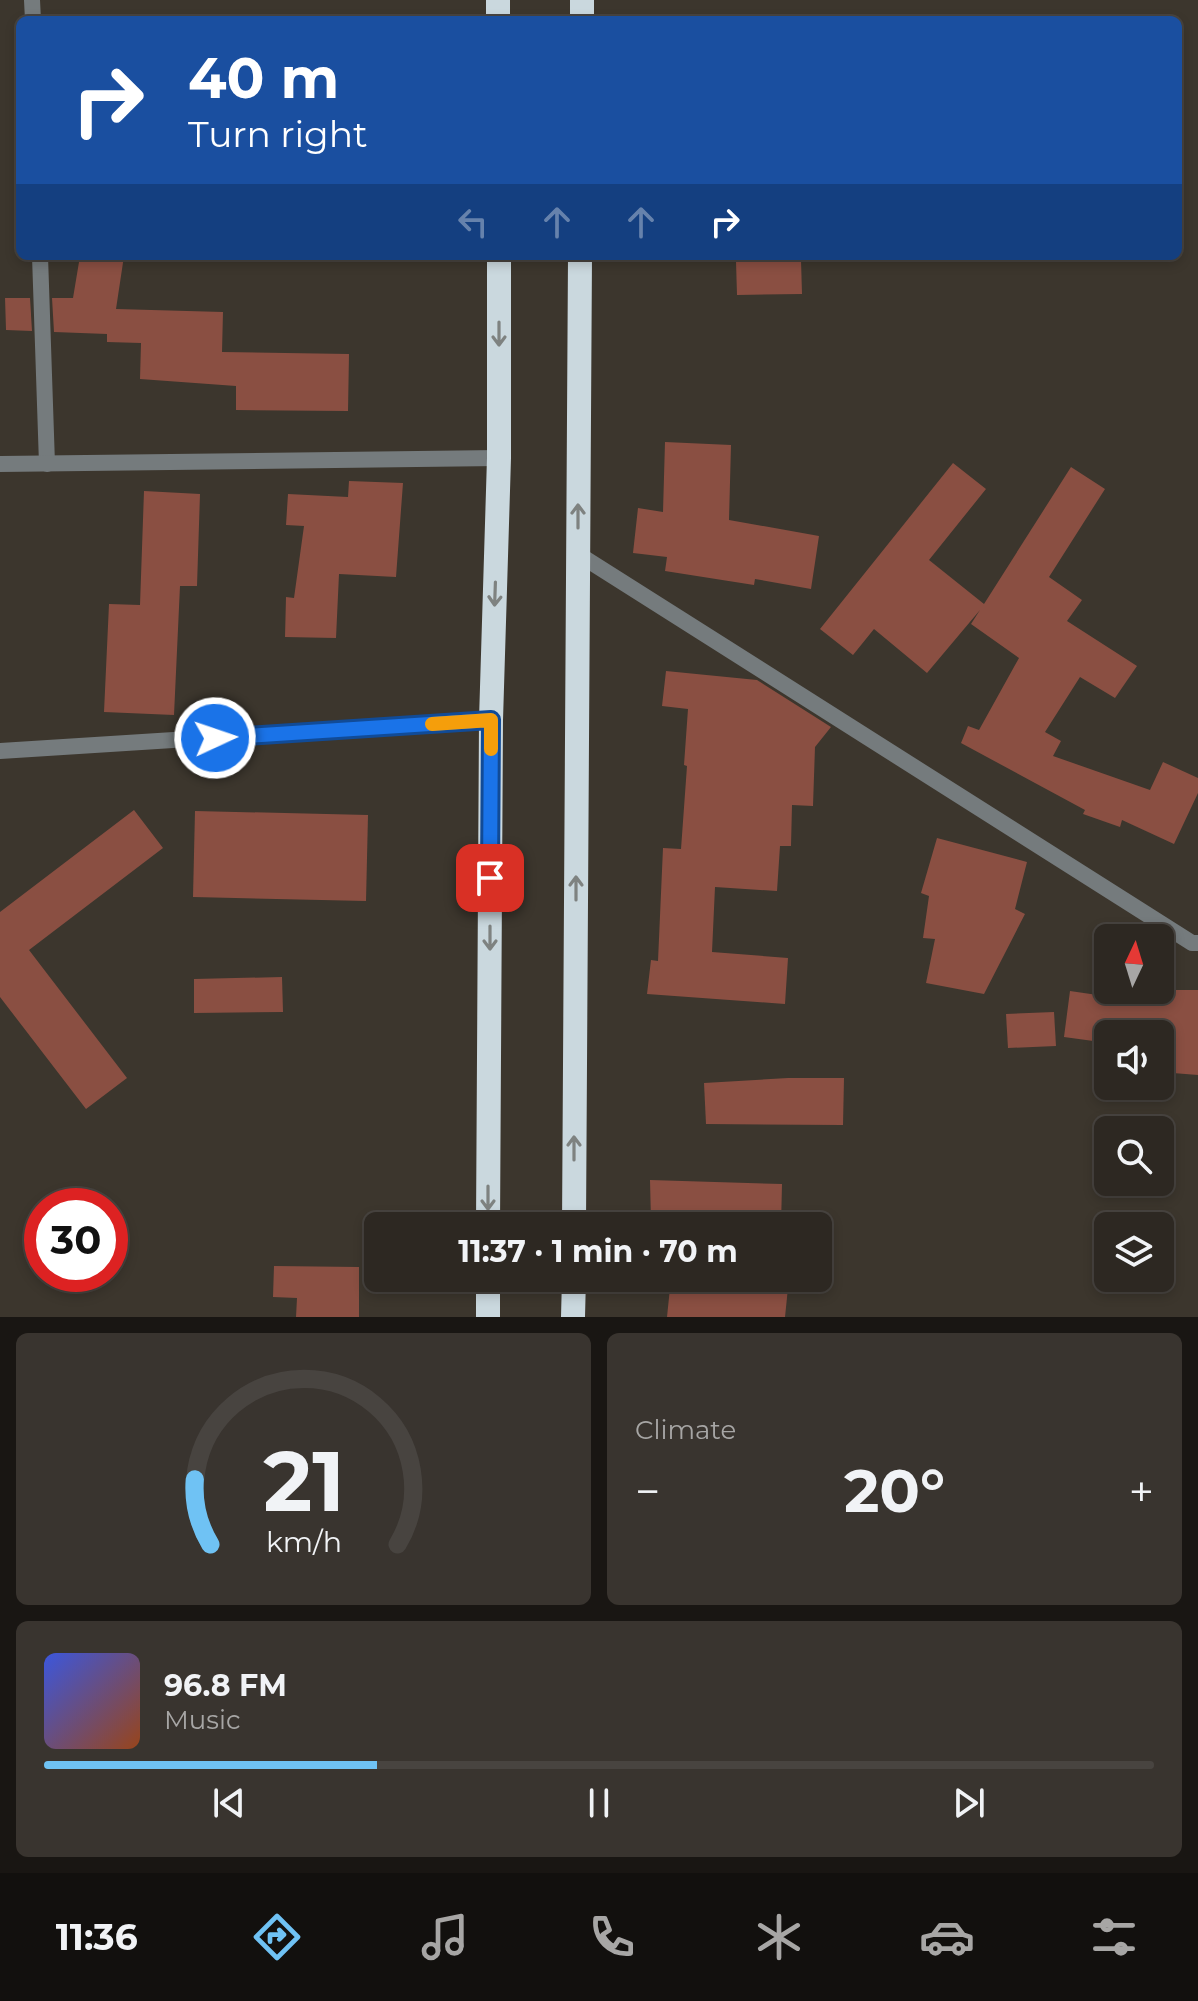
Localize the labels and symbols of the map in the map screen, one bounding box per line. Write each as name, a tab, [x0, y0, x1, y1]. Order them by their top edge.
one-way arrow	[491, 320, 507, 347]
one-way arrow	[570, 503, 586, 530]
one-way arrow	[487, 580, 502, 607]
position arrow	[173, 696, 257, 780]
pin	[456, 844, 524, 912]
one-way arrow	[568, 875, 584, 902]
one-way arrow	[482, 924, 498, 951]
north arrow	[1094, 924, 1174, 1004]
one-way arrow	[567, 1135, 582, 1162]
one-way arrow	[480, 1184, 496, 1211]
speed limit sign: 30	[24, 1188, 128, 1292]

